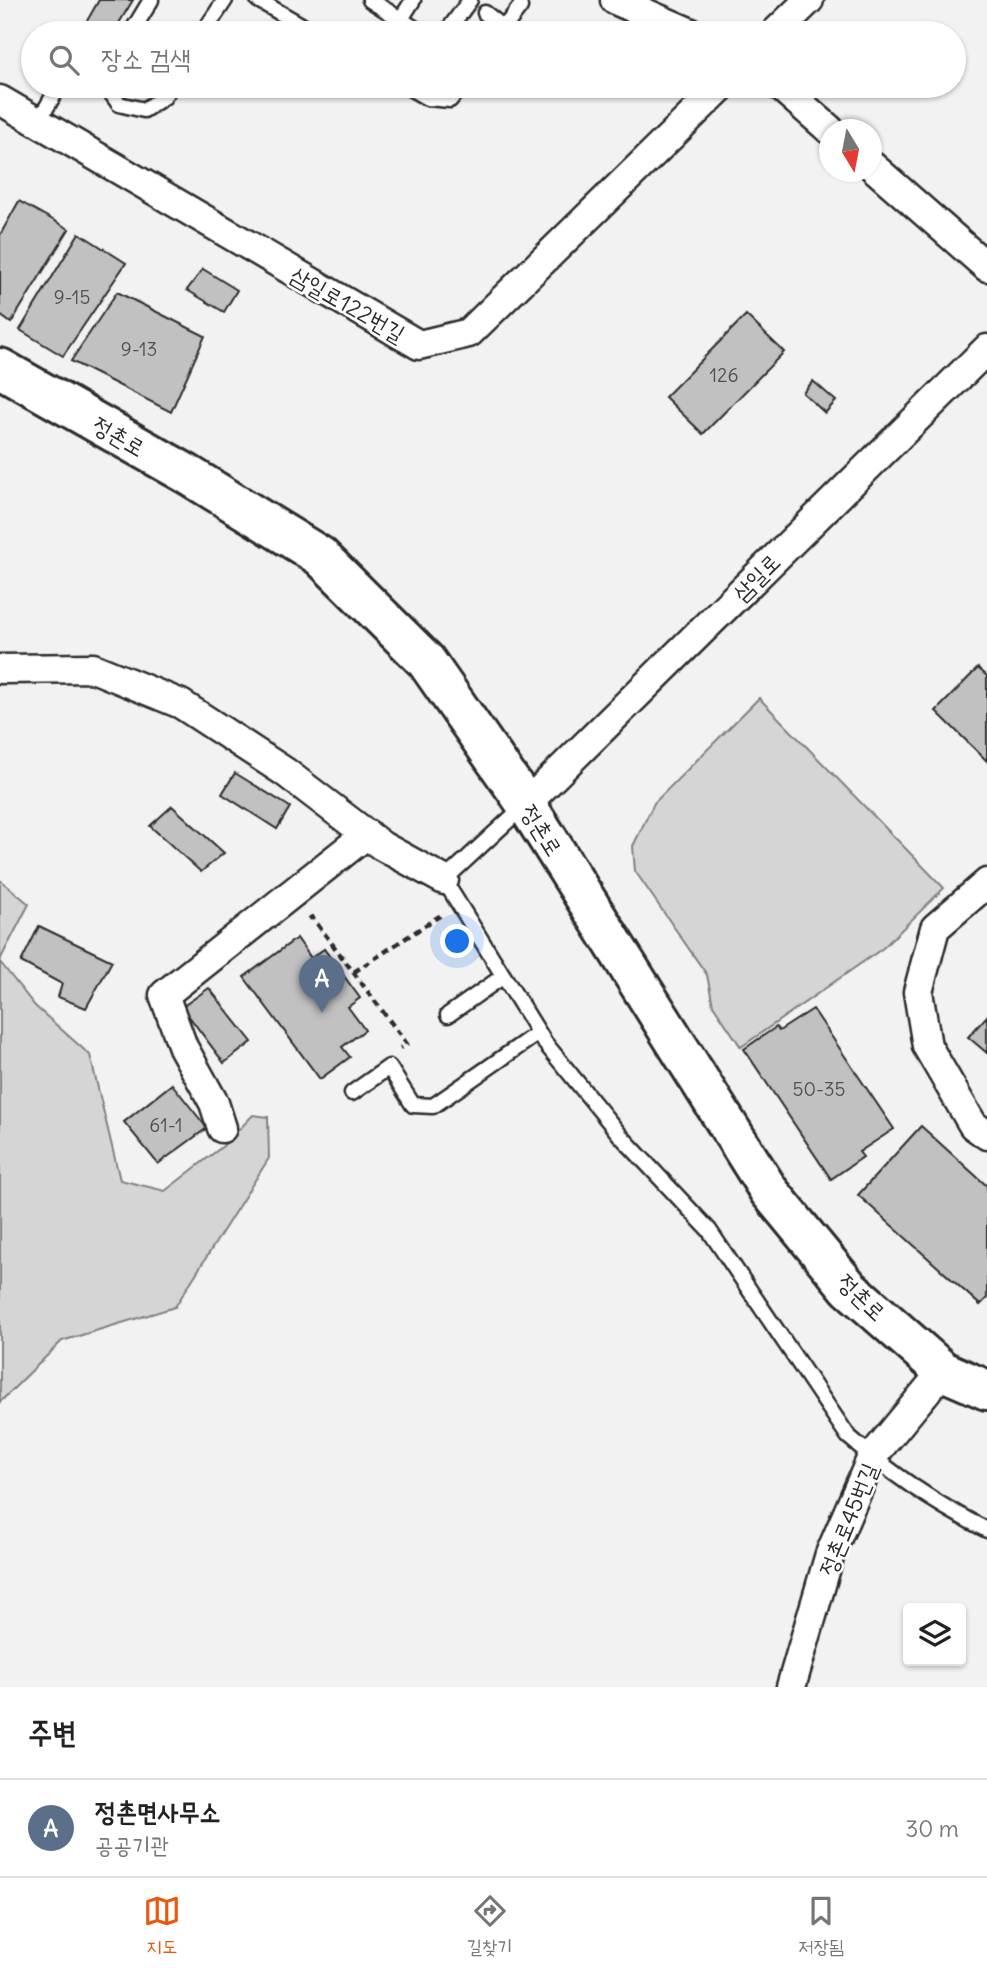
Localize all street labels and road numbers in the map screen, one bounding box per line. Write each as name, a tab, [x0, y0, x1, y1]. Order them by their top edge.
street label: 삼일로122번길	[286, 260, 410, 348]
street label: 정촌로	[88, 410, 150, 462]
street label: 삼일로	[726, 547, 786, 607]
street label: 정촌로	[515, 799, 569, 861]
street label: 정촌로	[832, 1267, 892, 1327]
street label: 정촌로45번길	[812, 1458, 884, 1580]

